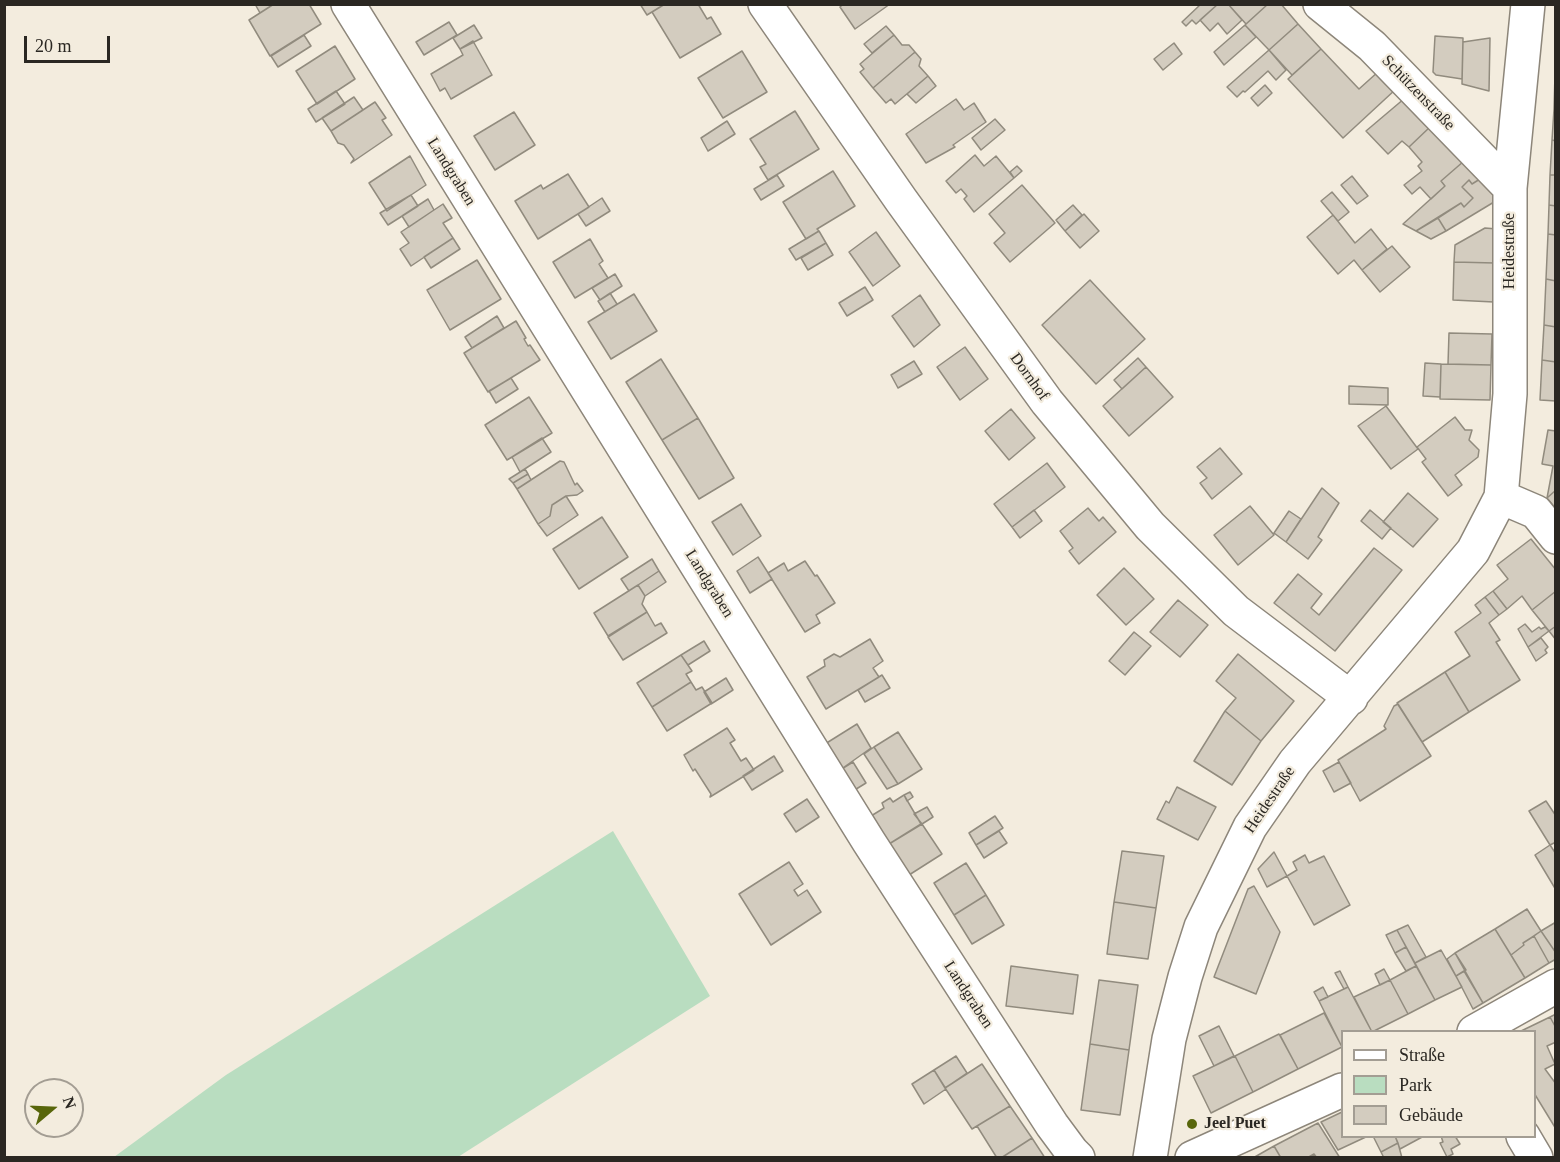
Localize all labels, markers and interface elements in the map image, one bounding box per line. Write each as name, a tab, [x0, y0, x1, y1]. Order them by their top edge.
scale bar	[27, 24, 112, 62]
text: 20 m	[35, 36, 72, 56]
street label: Schützenstraße	[1377, 51, 1459, 135]
street label: Landgraben	[423, 135, 479, 209]
street label: Heidestraße	[1500, 213, 1520, 289]
street label: Dornhof	[1005, 349, 1053, 405]
street label: Landgraben	[681, 547, 737, 621]
street label: Heidestraße	[1241, 763, 1299, 837]
street label: Landgraben	[939, 958, 997, 1032]
legend	[1341, 1030, 1536, 1138]
text: Straße	[1399, 1045, 1445, 1065]
text: Park	[1399, 1075, 1432, 1095]
north arrow	[24, 1078, 84, 1138]
text: N	[60, 1094, 80, 1111]
text: Gebäude	[1399, 1105, 1463, 1125]
place label: Jeel Puet	[1204, 1114, 1266, 1134]
marker: Jeel Puet	[1185, 1117, 1199, 1131]

